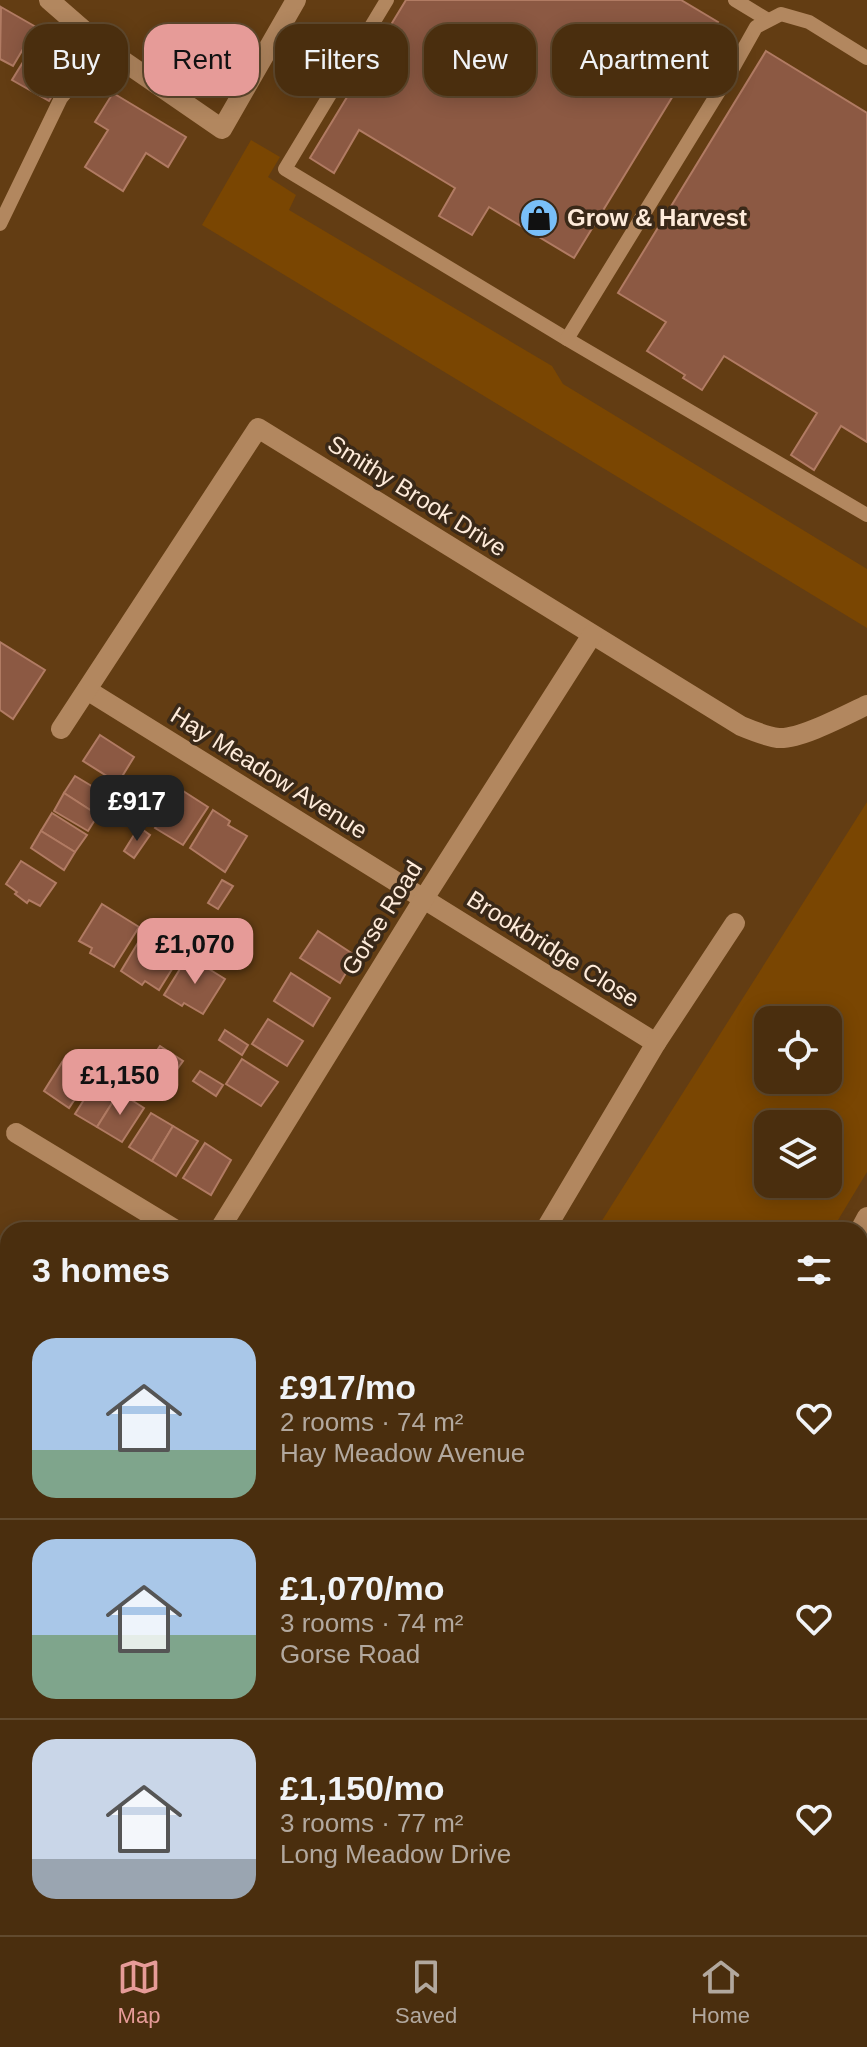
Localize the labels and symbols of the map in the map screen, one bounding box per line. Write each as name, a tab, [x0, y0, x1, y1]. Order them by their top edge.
shop icon: Grow & Harvest	[518, 197, 560, 239]
place label: Grow & Harvest	[567, 204, 747, 231]
street label: Smithy Brook Drive	[323, 430, 512, 561]
street label: Hay Meadow Avenue	[166, 701, 372, 844]
pin: £917	[90, 775, 184, 843]
street label: Gorse Road	[336, 856, 427, 980]
street label: Brookbridge Close	[462, 885, 644, 1012]
pin: £1,070	[130, 918, 260, 986]
pin: £1,150	[55, 1049, 185, 1117]

